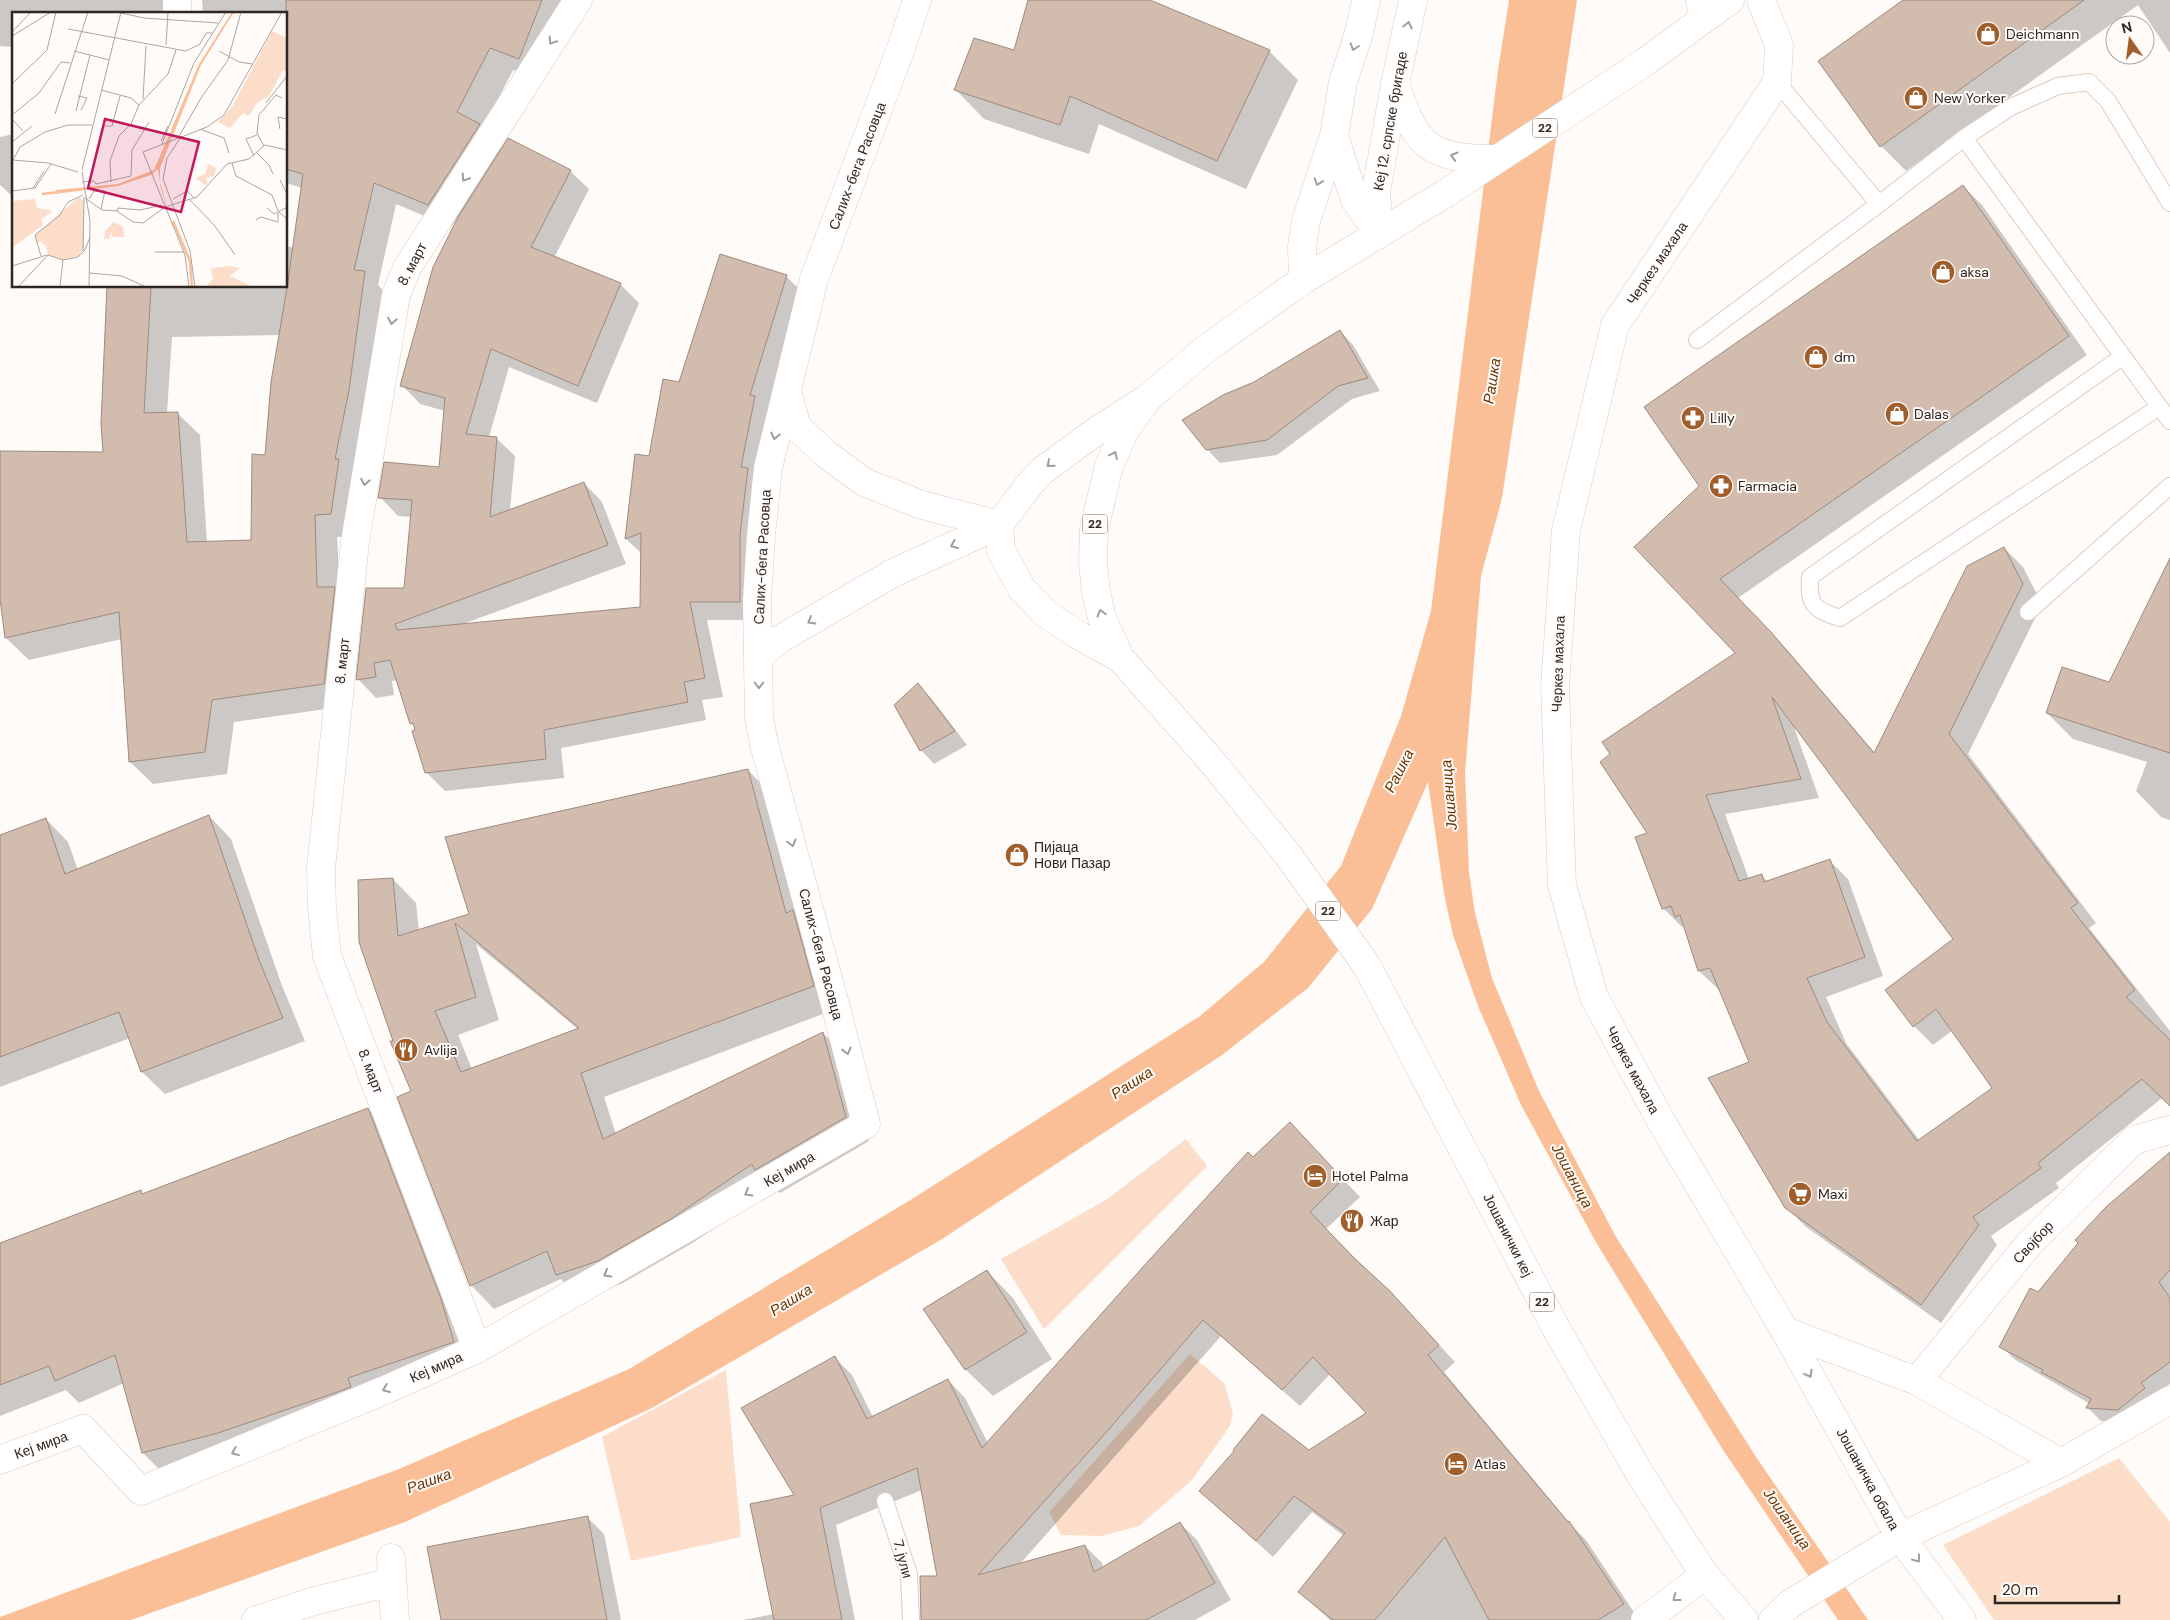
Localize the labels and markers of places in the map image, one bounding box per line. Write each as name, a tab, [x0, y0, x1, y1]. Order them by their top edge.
shop icon: Deichmann	[1975, 21, 2001, 47]
place label: Deichmann	[2006, 25, 2079, 43]
shop icon: New Yorker	[1903, 85, 1929, 111]
place label: New Yorker	[1934, 89, 2006, 107]
shop icon: aksa	[1930, 259, 1956, 285]
place label: aksa	[1960, 263, 1989, 281]
shop icon: dm	[1803, 344, 1829, 370]
place label: dm	[1834, 348, 1855, 366]
shop icon: Dalas	[1884, 401, 1910, 427]
pharmacy icon: Lilly	[1680, 405, 1706, 431]
place label: Dalas	[1914, 405, 1949, 423]
place label: Lilly	[1710, 409, 1735, 427]
pharmacy icon: Farmacia	[1708, 473, 1734, 499]
place label: Farmacia	[1738, 477, 1797, 495]
place label: Пијаца Нови Пазар	[1034, 838, 1111, 872]
shop icon: Пијаца Нови Пазар	[1004, 842, 1030, 868]
restaurant icon: Avlija	[393, 1037, 419, 1063]
place label: Avlija	[424, 1041, 457, 1059]
hotel icon: Hotel Palma	[1302, 1163, 1328, 1189]
place label: Hotel Palma	[1332, 1167, 1408, 1185]
supermarket icon: Maxi	[1787, 1181, 1813, 1207]
place label: Maxi	[1818, 1185, 1848, 1203]
restaurant icon: Жар	[1339, 1208, 1365, 1234]
place label: Жар	[1370, 1212, 1399, 1230]
hotel icon: Atlas	[1443, 1451, 1469, 1477]
place label: Atlas	[1474, 1455, 1506, 1473]

